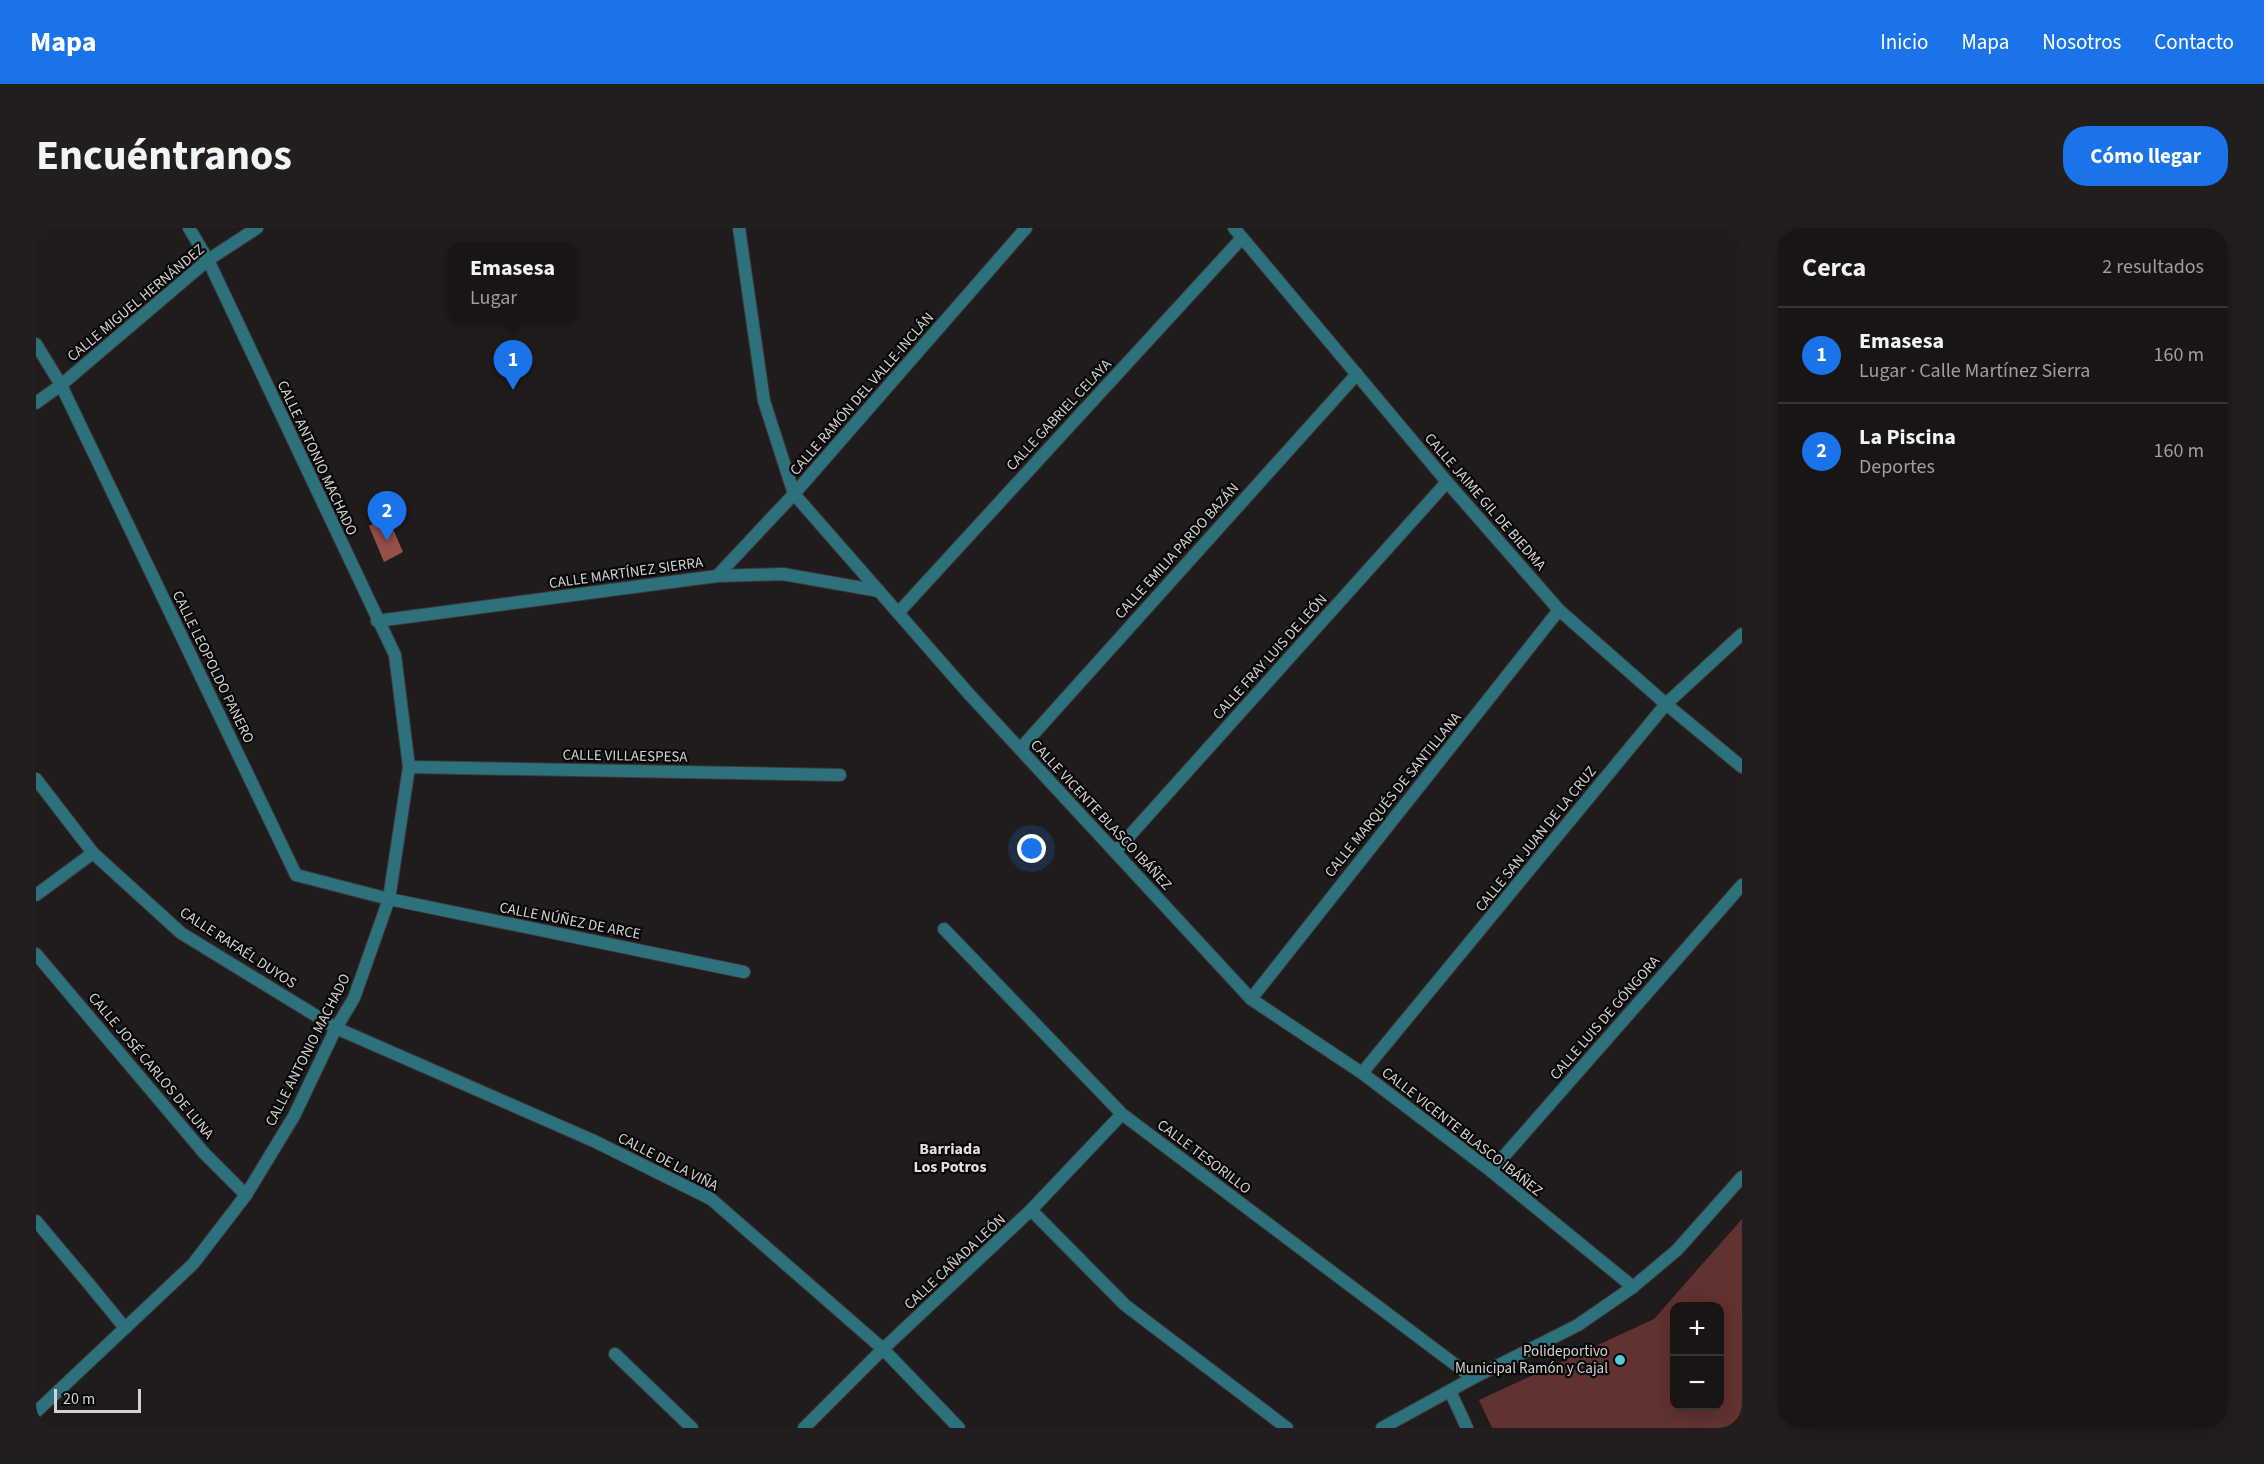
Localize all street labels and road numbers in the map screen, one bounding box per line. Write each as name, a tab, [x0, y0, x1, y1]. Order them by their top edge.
street label: CALLE MIGUEL HERNÁNDEZ	[63, 239, 209, 367]
street label: CALLE RAMÓN DEL VALLE-INCLÁN	[785, 308, 939, 480]
street label: CALLE GABRIEL CELAYA	[1002, 354, 1117, 475]
street label: CALLE ANTONIO MACHADO	[272, 377, 362, 539]
street label: CALLE JAIME GIL DE BIEDMA	[1419, 429, 1551, 576]
street label: CALLE EMILIA PARDO BAZÁN	[1110, 478, 1244, 624]
street label: CALLE MARTÍNEZ SIERRA	[548, 552, 705, 594]
street label: CALLE LEOPOLDO PANERO	[167, 587, 259, 747]
street label: CALLE FRAY LUIS DE LEÓN	[1208, 590, 1332, 724]
street label: CALLE MARQUÉS DE SANTILLANA	[1320, 707, 1467, 882]
street label: CALLE VICENTE BLASCO IBÁÑEZ	[1025, 735, 1177, 895]
street label: CALLE VILLAESPESA	[562, 744, 689, 768]
street label: CALLE SAN JUAN DE LA CRUZ	[1471, 762, 1601, 916]
street label: CALLE NÚÑEZ DE ARCE	[498, 897, 643, 945]
street label: CALLE RAFAÉL DUYOS	[175, 902, 301, 994]
street label: CALLE LUIS DE GÓNGORA	[1545, 951, 1666, 1085]
street label: CALLE ANTONIO MACHADO	[260, 970, 356, 1130]
street label: CALLE JOSÉ CARLOS DE LUNA	[83, 988, 219, 1145]
street label: CALLE VICENTE BLASCO IBÁÑEZ	[1377, 1062, 1547, 1202]
street label: CALLE TESORILLO	[1153, 1115, 1255, 1199]
street label: CALLE DE LA VIÑA	[614, 1128, 723, 1197]
street label: CALLE CAÑADA LEÓN	[900, 1209, 1010, 1315]

